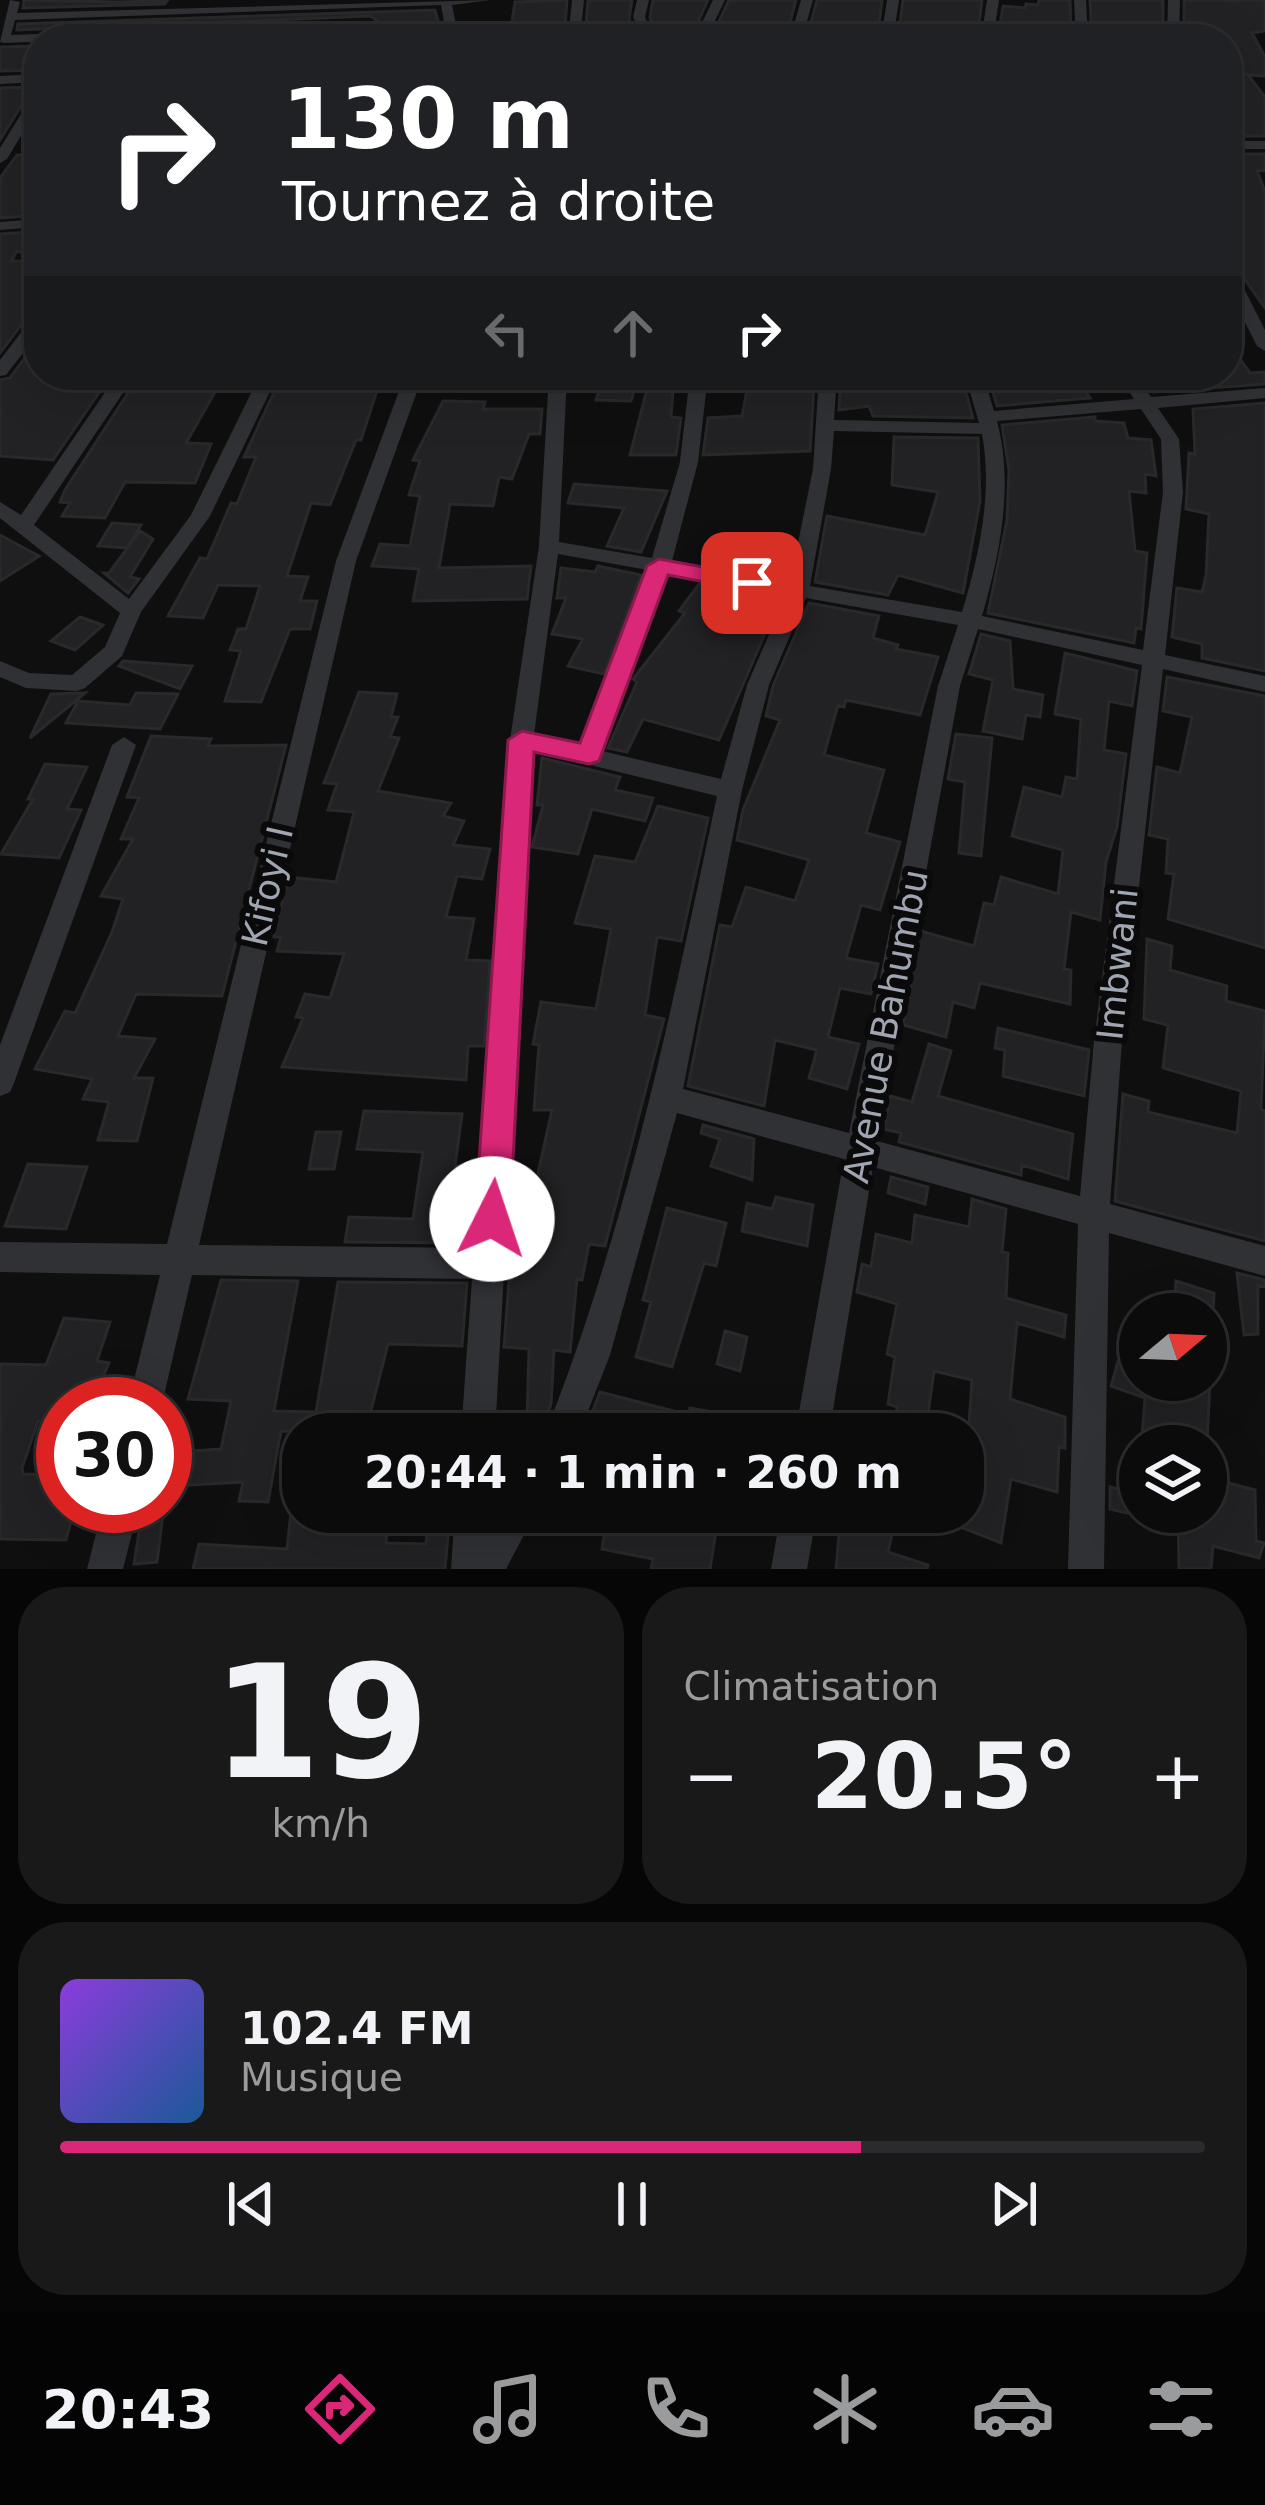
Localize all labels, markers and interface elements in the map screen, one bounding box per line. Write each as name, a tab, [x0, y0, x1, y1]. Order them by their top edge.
text: 130 m	[282, 70, 574, 168]
icon: right	[84, 72, 240, 228]
text: Tournez à droite	[282, 170, 715, 233]
icon: left	[474, 300, 540, 366]
icon: ahead	[600, 300, 666, 366]
icon: right	[726, 300, 792, 366]
pin	[701, 532, 803, 634]
icon: arrive	[719, 550, 785, 616]
street label: Kifoyi I	[234, 822, 301, 950]
street label: Avenue Bahumbu	[835, 866, 936, 1186]
street label: Imbwani	[1089, 886, 1146, 1042]
position arrow	[429, 1156, 555, 1282]
north arrow	[1119, 1293, 1227, 1401]
map controls	[1119, 1293, 1227, 1533]
speed limit sign: 30	[36, 1377, 192, 1533]
button: layers	[1119, 1425, 1227, 1533]
text: 20:44 · 1 min · 260 m	[364, 1446, 902, 1499]
text: 19	[212, 1632, 429, 1814]
text: Climatisation	[684, 1664, 939, 1709]
text: 20.5°	[811, 1724, 1078, 1829]
text: −	[684, 1738, 739, 1815]
text: +	[1150, 1738, 1205, 1815]
text: km/h	[272, 1801, 370, 1846]
text: 102.4 FM	[240, 2002, 474, 2055]
text: Musique	[240, 2055, 403, 2100]
icon: previous	[218, 2171, 284, 2237]
icon: pause	[599, 2171, 665, 2237]
icon: next	[981, 2171, 1047, 2237]
icon: directions	[298, 2367, 382, 2451]
icon: music	[466, 2367, 550, 2451]
icon: phone	[634, 2367, 718, 2451]
icon: climate	[803, 2367, 887, 2451]
icon: car	[971, 2367, 1055, 2451]
icon: filters	[1139, 2367, 1223, 2451]
text: 20:43	[42, 2378, 214, 2441]

